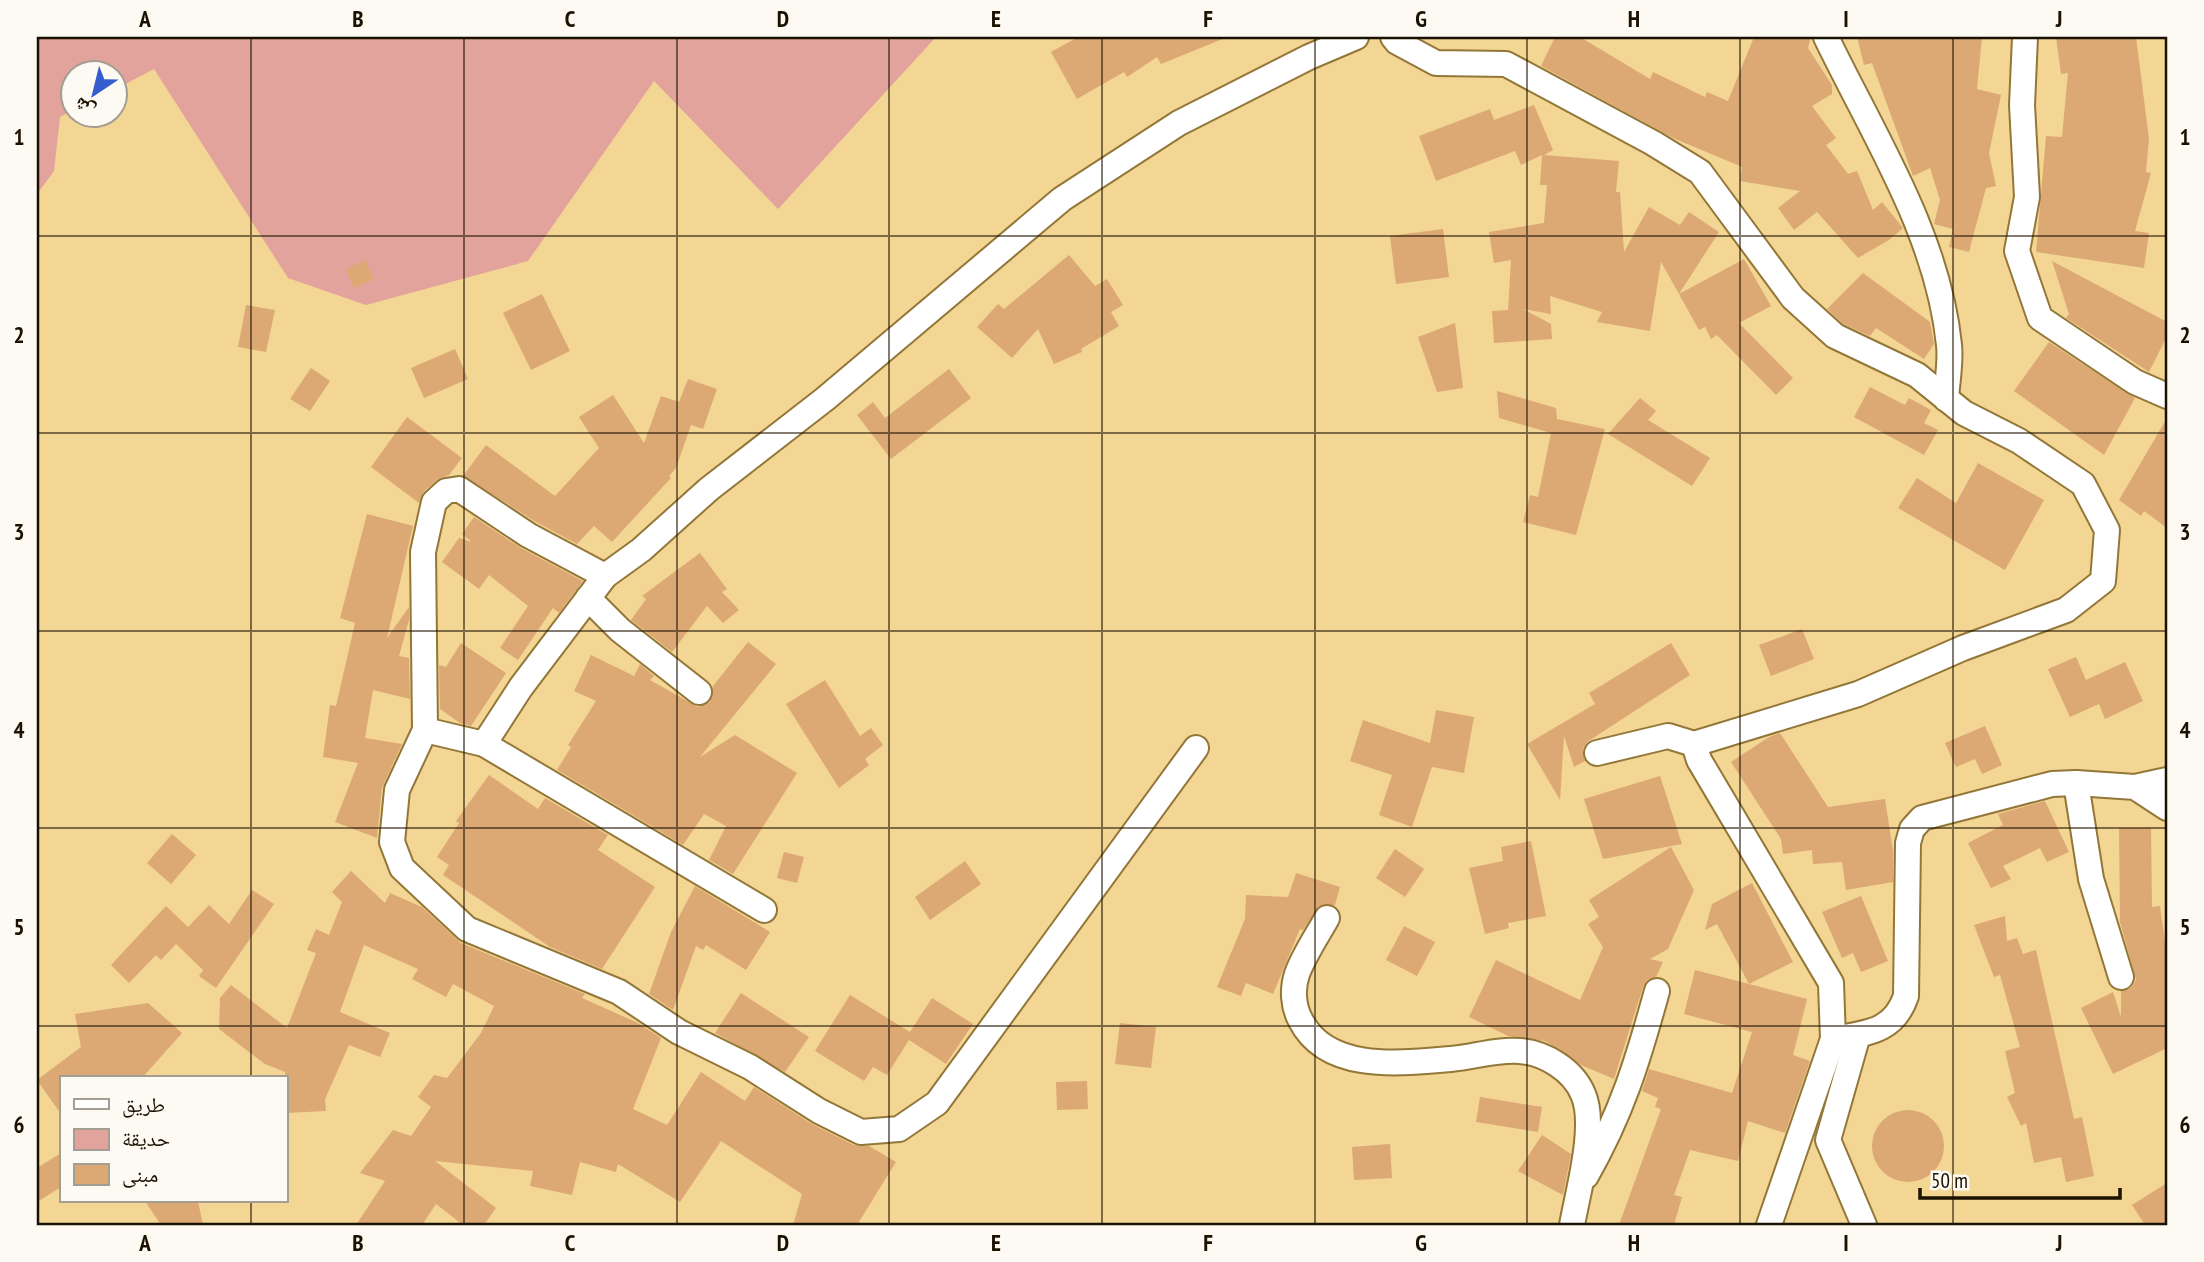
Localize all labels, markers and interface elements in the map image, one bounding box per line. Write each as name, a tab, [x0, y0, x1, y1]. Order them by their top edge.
text: A	[138, 4, 151, 33]
text: B	[352, 4, 364, 33]
text: C	[565, 4, 576, 33]
text: D	[777, 4, 789, 33]
text: E	[991, 4, 1001, 33]
text: F	[1203, 4, 1213, 33]
text: G	[1415, 4, 1427, 33]
text: H	[1628, 4, 1640, 33]
text: I	[1843, 4, 1849, 33]
text: J	[2055, 4, 2062, 33]
north arrow	[60, 60, 130, 130]
text: ش	[69, 92, 99, 124]
text: 1	[14, 122, 25, 151]
text: 1	[2180, 122, 2191, 151]
text: 2	[14, 320, 25, 349]
text: 2	[2180, 320, 2191, 349]
text: 3	[14, 517, 25, 546]
text: 3	[2180, 517, 2191, 546]
text: 4	[14, 715, 25, 744]
text: 4	[2180, 715, 2191, 744]
text: 5	[14, 912, 25, 941]
text: 5	[2180, 912, 2191, 941]
legend	[60, 1076, 287, 1202]
text: طريق	[122, 1091, 165, 1118]
text: 6	[14, 1110, 25, 1139]
text: 6	[2180, 1110, 2191, 1139]
text: حديقة	[122, 1125, 170, 1152]
scale bar	[1920, 1157, 2120, 1201]
text: مبنى	[122, 1161, 158, 1188]
text: 50 m	[1931, 1167, 1968, 1194]
text: A	[138, 1228, 151, 1257]
text: B	[352, 1228, 364, 1257]
text: C	[565, 1228, 576, 1257]
text: D	[777, 1228, 789, 1257]
text: E	[991, 1228, 1001, 1257]
text: F	[1203, 1228, 1213, 1257]
text: G	[1415, 1228, 1427, 1257]
text: H	[1628, 1228, 1640, 1257]
text: I	[1843, 1228, 1849, 1257]
text: J	[2055, 1228, 2062, 1257]

